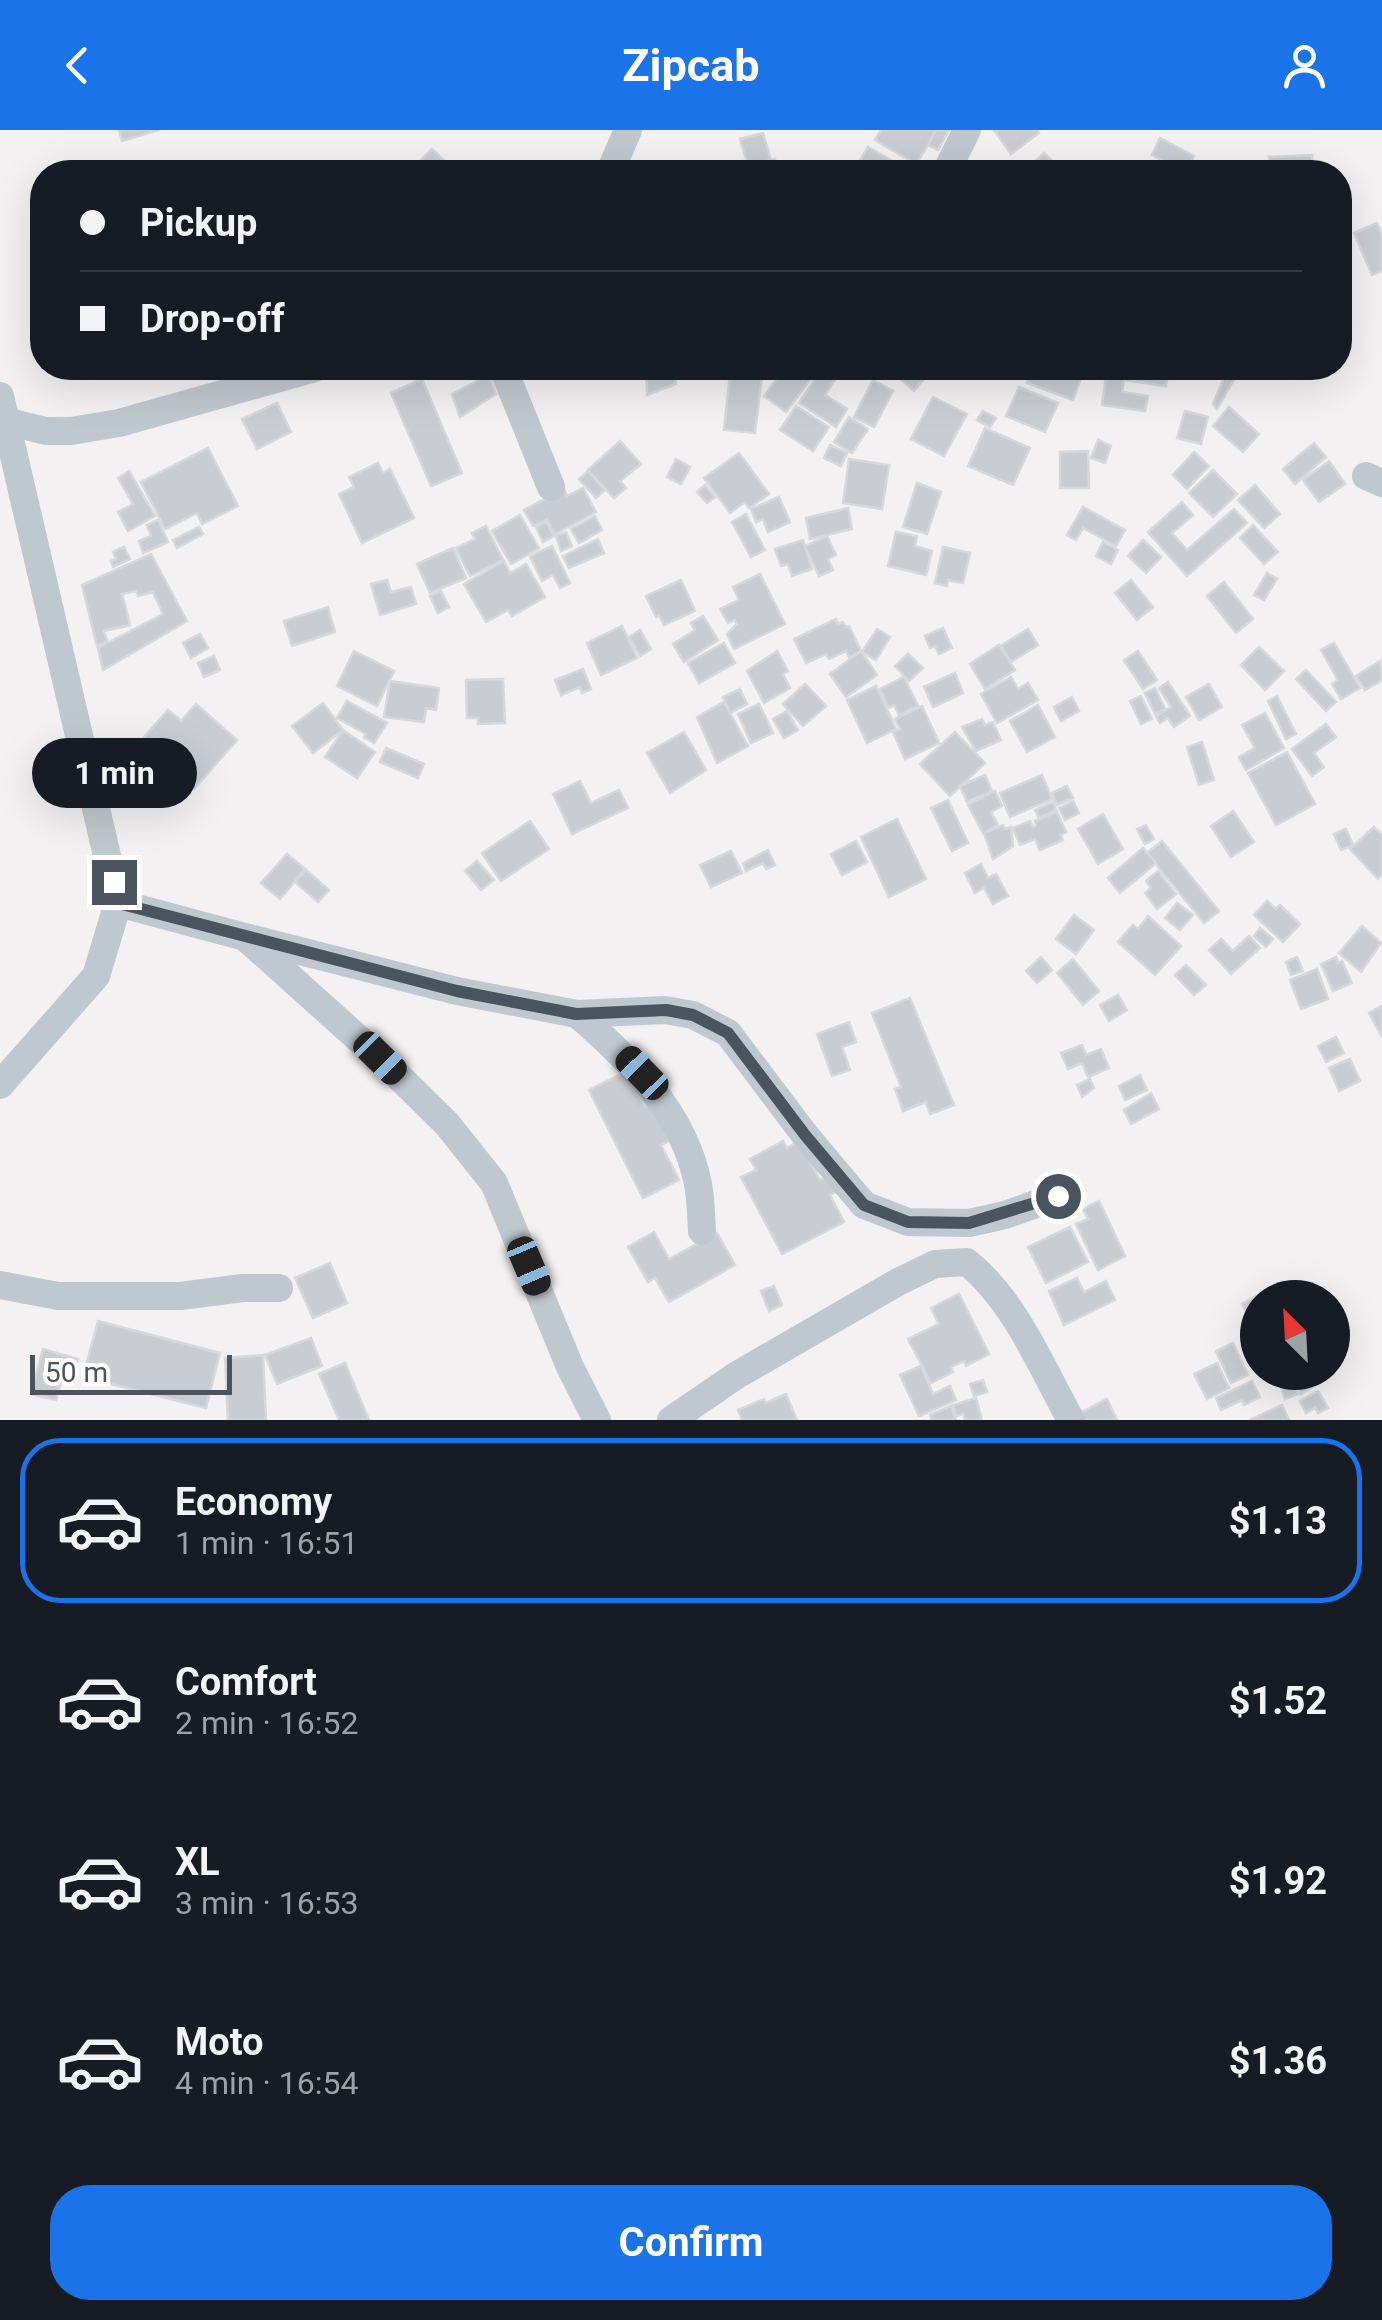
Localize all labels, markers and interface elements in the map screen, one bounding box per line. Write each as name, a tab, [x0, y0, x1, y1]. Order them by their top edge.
icon: back	[50, 38, 105, 93]
icon: person	[1277, 38, 1332, 93]
text: Zipcab	[622, 39, 760, 92]
text: Pickup	[140, 201, 257, 245]
text: Drop-off	[140, 297, 285, 341]
callout: 1 min	[32, 737, 196, 807]
text: 1 min	[74, 754, 155, 792]
route end	[92, 860, 137, 905]
car	[348, 1026, 412, 1090]
car	[610, 1041, 674, 1105]
route start	[1036, 1174, 1081, 1219]
car	[503, 1233, 555, 1299]
north arrow	[1240, 1280, 1350, 1390]
map controls	[1240, 1280, 1350, 1390]
scale bar	[30, 1350, 232, 1394]
text: 50 m	[45, 1356, 108, 1389]
icon: car	[55, 1476, 145, 1566]
text: Economy	[175, 1480, 332, 1524]
text: $1.13	[1229, 1499, 1327, 1543]
text: 1 min · 16:51	[175, 1524, 358, 1562]
icon: car	[55, 1656, 145, 1746]
text: Comfort	[175, 1660, 317, 1704]
text: $1.52	[1229, 1679, 1327, 1723]
text: 2 min · 16:52	[175, 1704, 358, 1742]
icon: car	[55, 1836, 145, 1926]
text: XL	[175, 1840, 220, 1884]
text: $1.92	[1229, 1859, 1327, 1903]
text: 3 min · 16:53	[175, 1884, 358, 1922]
icon: car	[55, 2016, 145, 2106]
text: Moto	[175, 2020, 264, 2064]
text: $1.36	[1229, 2039, 1327, 2083]
text: 4 min · 16:54	[175, 2064, 358, 2102]
button: Confirm	[50, 2185, 1332, 2300]

